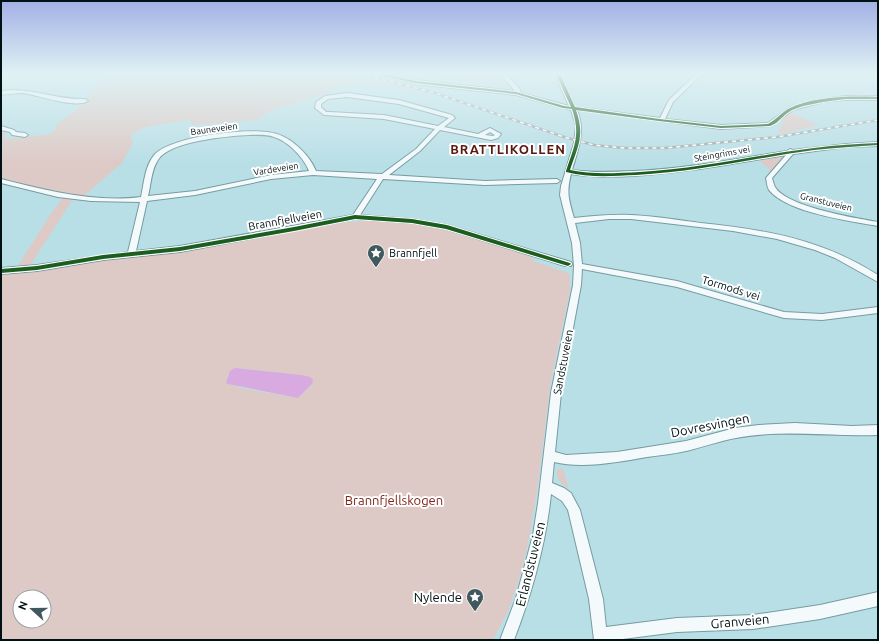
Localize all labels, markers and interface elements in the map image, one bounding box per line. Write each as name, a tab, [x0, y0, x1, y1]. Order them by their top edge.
street label: Bauneveien	[190, 121, 238, 137]
district label: BRATTLIKOLLEN	[450, 142, 566, 156]
street label: Steingrims vei	[693, 144, 751, 164]
street label: Vardeveien	[253, 161, 299, 177]
street label: Granstuveien	[799, 191, 853, 213]
street label: Brannfjellveien	[247, 208, 323, 232]
place icon: Brannfjell	[366, 243, 386, 268]
place label: Brannfjell	[389, 247, 437, 259]
street label: Tormods vei	[701, 273, 761, 303]
street label: Sandstuveien	[551, 328, 575, 396]
street label: Dovresvingen	[669, 411, 751, 439]
park label: Brannfjellskogen	[345, 493, 443, 507]
street label: Erlandstuveien	[513, 520, 547, 608]
place icon: Nylende	[465, 587, 485, 612]
north arrow	[12, 589, 52, 629]
place label: Nylende	[414, 590, 462, 604]
text: N	[16, 599, 30, 611]
street label: Granveien	[710, 611, 770, 631]

